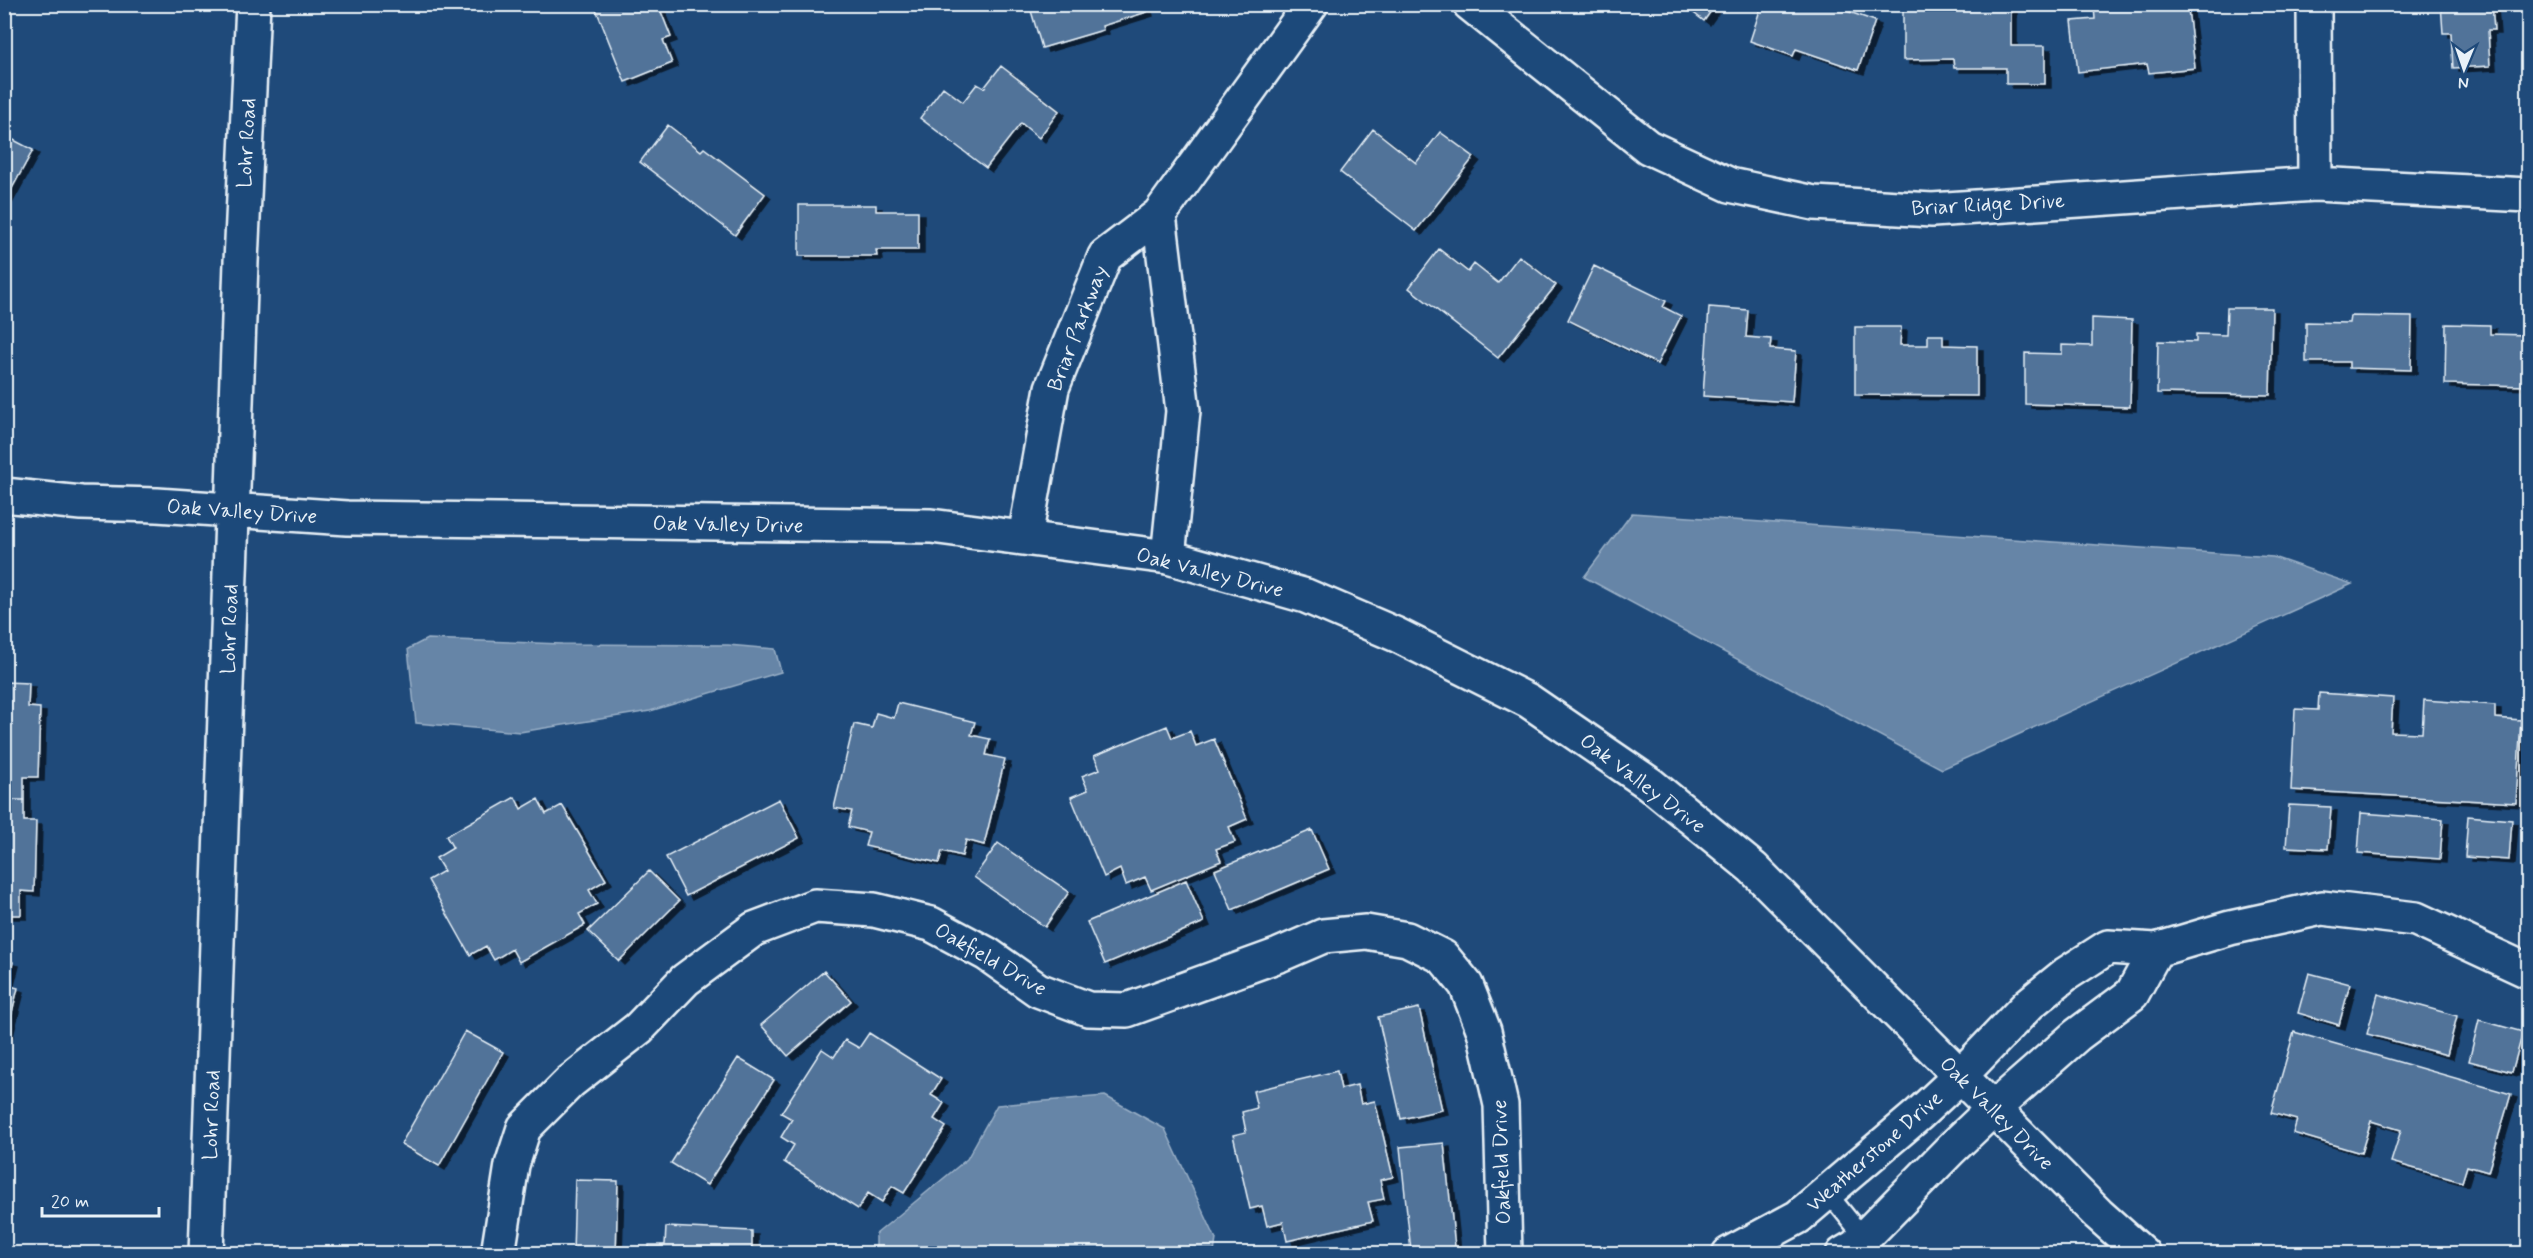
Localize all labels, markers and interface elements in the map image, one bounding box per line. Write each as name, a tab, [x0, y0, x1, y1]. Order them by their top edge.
north arrow	[2434, 39, 2494, 99]
text: N	[2458, 72, 2469, 93]
street label: Lohr Road	[231, 97, 263, 189]
street label: Briar Ridge Drive	[1911, 187, 2066, 224]
street label: Briar Parkway	[1041, 261, 1115, 395]
street label: Oak Valley Drive	[166, 493, 318, 531]
street label: Oak Valley Drive	[652, 510, 804, 540]
street label: Oak Valley Drive	[1133, 541, 1286, 605]
street label: Lohr Road	[214, 584, 246, 674]
street label: Oak Valley Drive	[1574, 727, 1711, 840]
street label: Oakfield Drive	[929, 916, 1052, 1003]
street label: Oak Valley Drive	[1933, 1051, 2059, 1177]
street label: Lohr Road	[196, 1070, 228, 1160]
street label: Weatherstone Drive	[1801, 1085, 1949, 1219]
street label: Oakfield Drive	[1486, 1099, 1518, 1225]
scale bar	[42, 1180, 159, 1218]
text: 20 m	[51, 1190, 89, 1214]

